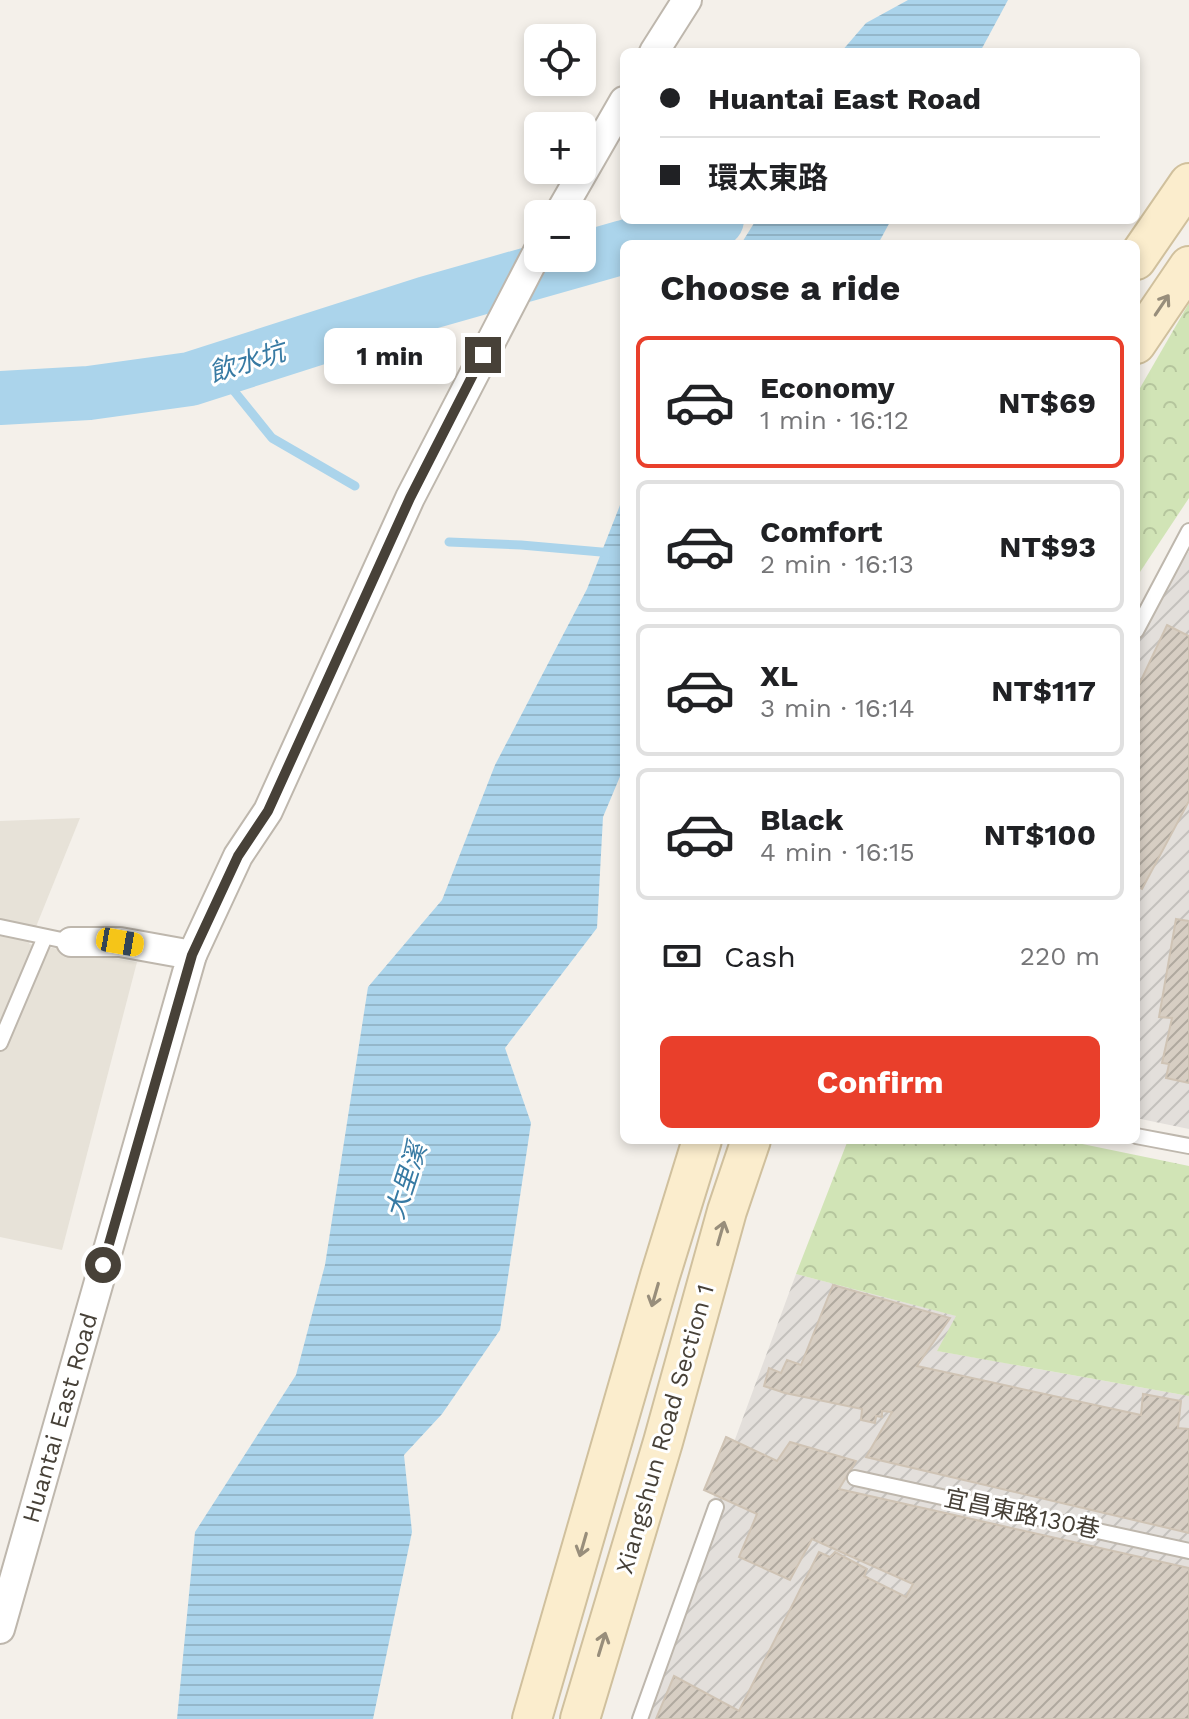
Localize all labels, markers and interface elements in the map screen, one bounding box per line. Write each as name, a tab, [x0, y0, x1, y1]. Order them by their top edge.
map controls	[524, 24, 596, 272]
button: locate	[524, 24, 596, 96]
text: Huantai East Road	[708, 81, 981, 116]
button: +	[524, 112, 596, 184]
text: 環太東路	[708, 160, 828, 195]
button: −	[524, 200, 596, 272]
text: Choose a ride	[660, 267, 900, 309]
one-way arrow	[1154, 294, 1171, 316]
callout: 1 min	[323, 327, 455, 383]
water label: 飲水坑	[205, 335, 292, 388]
route end	[465, 337, 501, 373]
text: 1 min	[357, 341, 423, 371]
icon: car	[664, 366, 736, 438]
text: Economy	[760, 370, 895, 405]
text: NT$69	[998, 385, 1096, 420]
text: 1 min · 16:12	[760, 405, 909, 435]
icon: car	[664, 510, 736, 582]
text: Comfort	[760, 514, 882, 549]
text: NT$93	[999, 529, 1096, 564]
text: 2 min · 16:13	[760, 549, 914, 579]
icon: car	[664, 654, 736, 726]
text: XL	[760, 658, 798, 693]
text: NT$117	[991, 673, 1096, 708]
text: 3 min · 16:14	[760, 693, 915, 723]
icon: car	[664, 798, 736, 870]
text: Black	[760, 802, 844, 837]
text: NT$100	[984, 817, 1096, 852]
text: 4 min · 16:15	[760, 837, 915, 867]
car	[94, 926, 146, 958]
icon: cash	[660, 934, 704, 978]
text: Cash	[724, 939, 796, 974]
text: 220 m	[1020, 941, 1100, 971]
button: Confirm	[660, 1036, 1100, 1128]
water label: 大里溪	[380, 1135, 434, 1223]
one-way arrow	[714, 1221, 729, 1247]
route start	[85, 1247, 121, 1283]
street label: Xiangshun Road Section 1	[610, 1281, 720, 1577]
one-way arrow	[646, 1281, 661, 1307]
street label: Huantai East Road	[17, 1310, 103, 1526]
street label: 宜昌東路130巷	[942, 1484, 1102, 1544]
one-way arrow	[575, 1531, 590, 1557]
one-way arrow	[595, 1632, 610, 1658]

